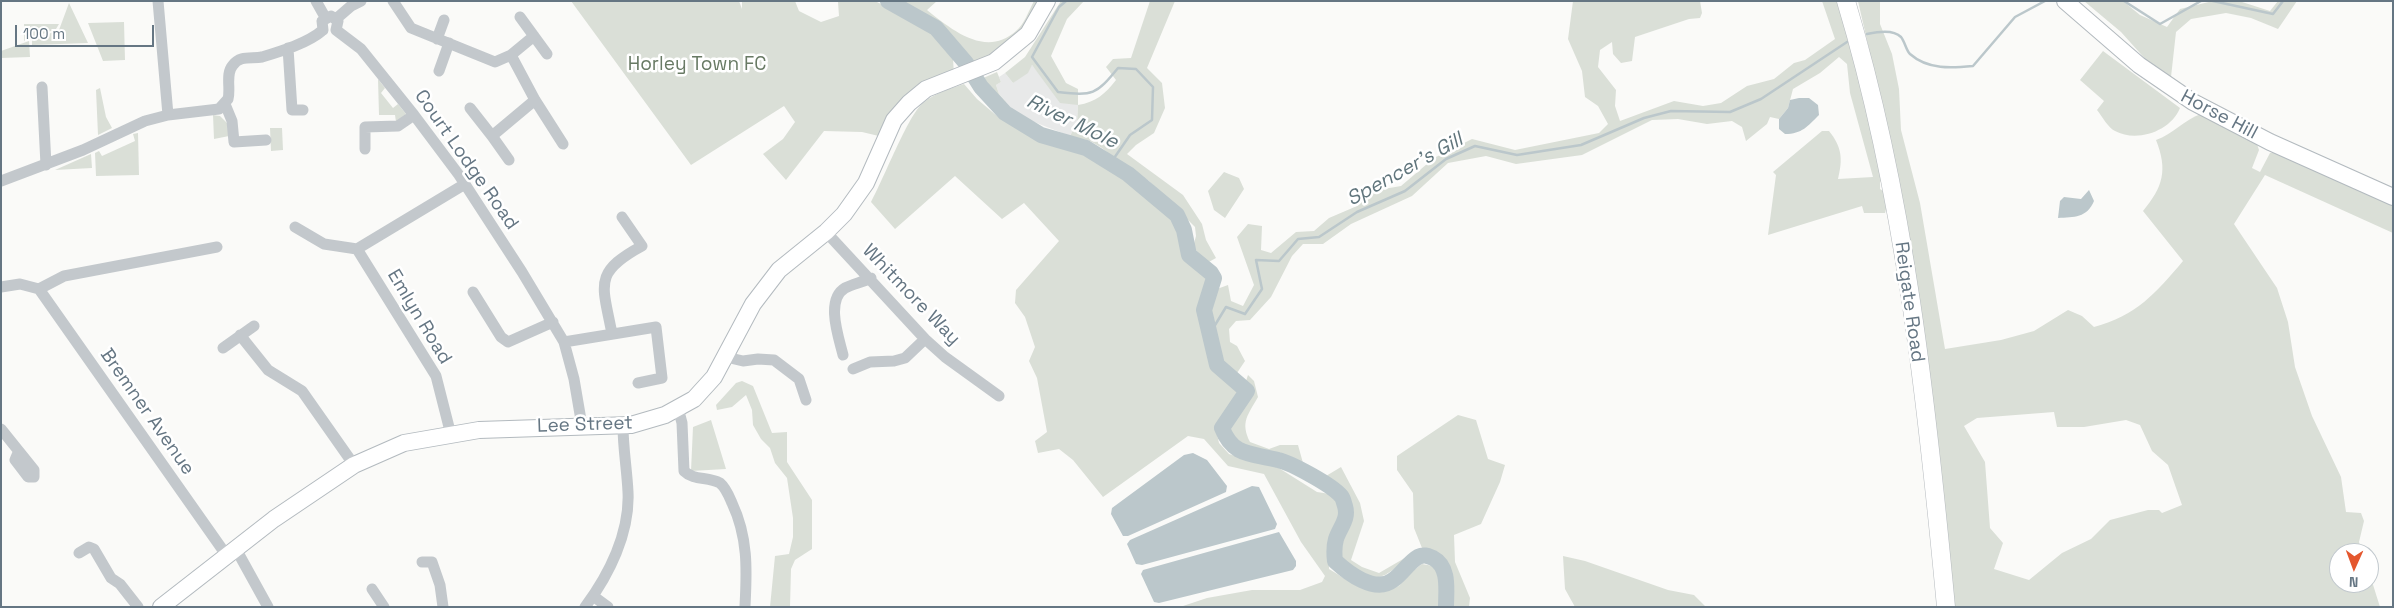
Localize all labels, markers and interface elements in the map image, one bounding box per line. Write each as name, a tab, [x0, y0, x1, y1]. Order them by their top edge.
scale bar	[18, 15, 156, 47]
text: 100 m	[23, 24, 65, 43]
park label: Horley Town FC	[628, 54, 766, 76]
street label: Horse Hill	[2177, 85, 2261, 145]
street label: Court Lodge Road	[409, 86, 523, 234]
water label: River Mole	[1022, 90, 1122, 154]
water label: Spencer's Gill	[1343, 128, 1467, 212]
street label: Whitmore Way	[857, 240, 965, 350]
street label: Reigate Road	[1889, 240, 1929, 364]
street label: Emlyn Road	[382, 265, 456, 369]
street label: Bremner Avenue	[95, 344, 199, 480]
street label: Lee Street	[537, 412, 633, 438]
north arrow	[2329, 543, 2379, 593]
text: N	[2349, 573, 2359, 591]

